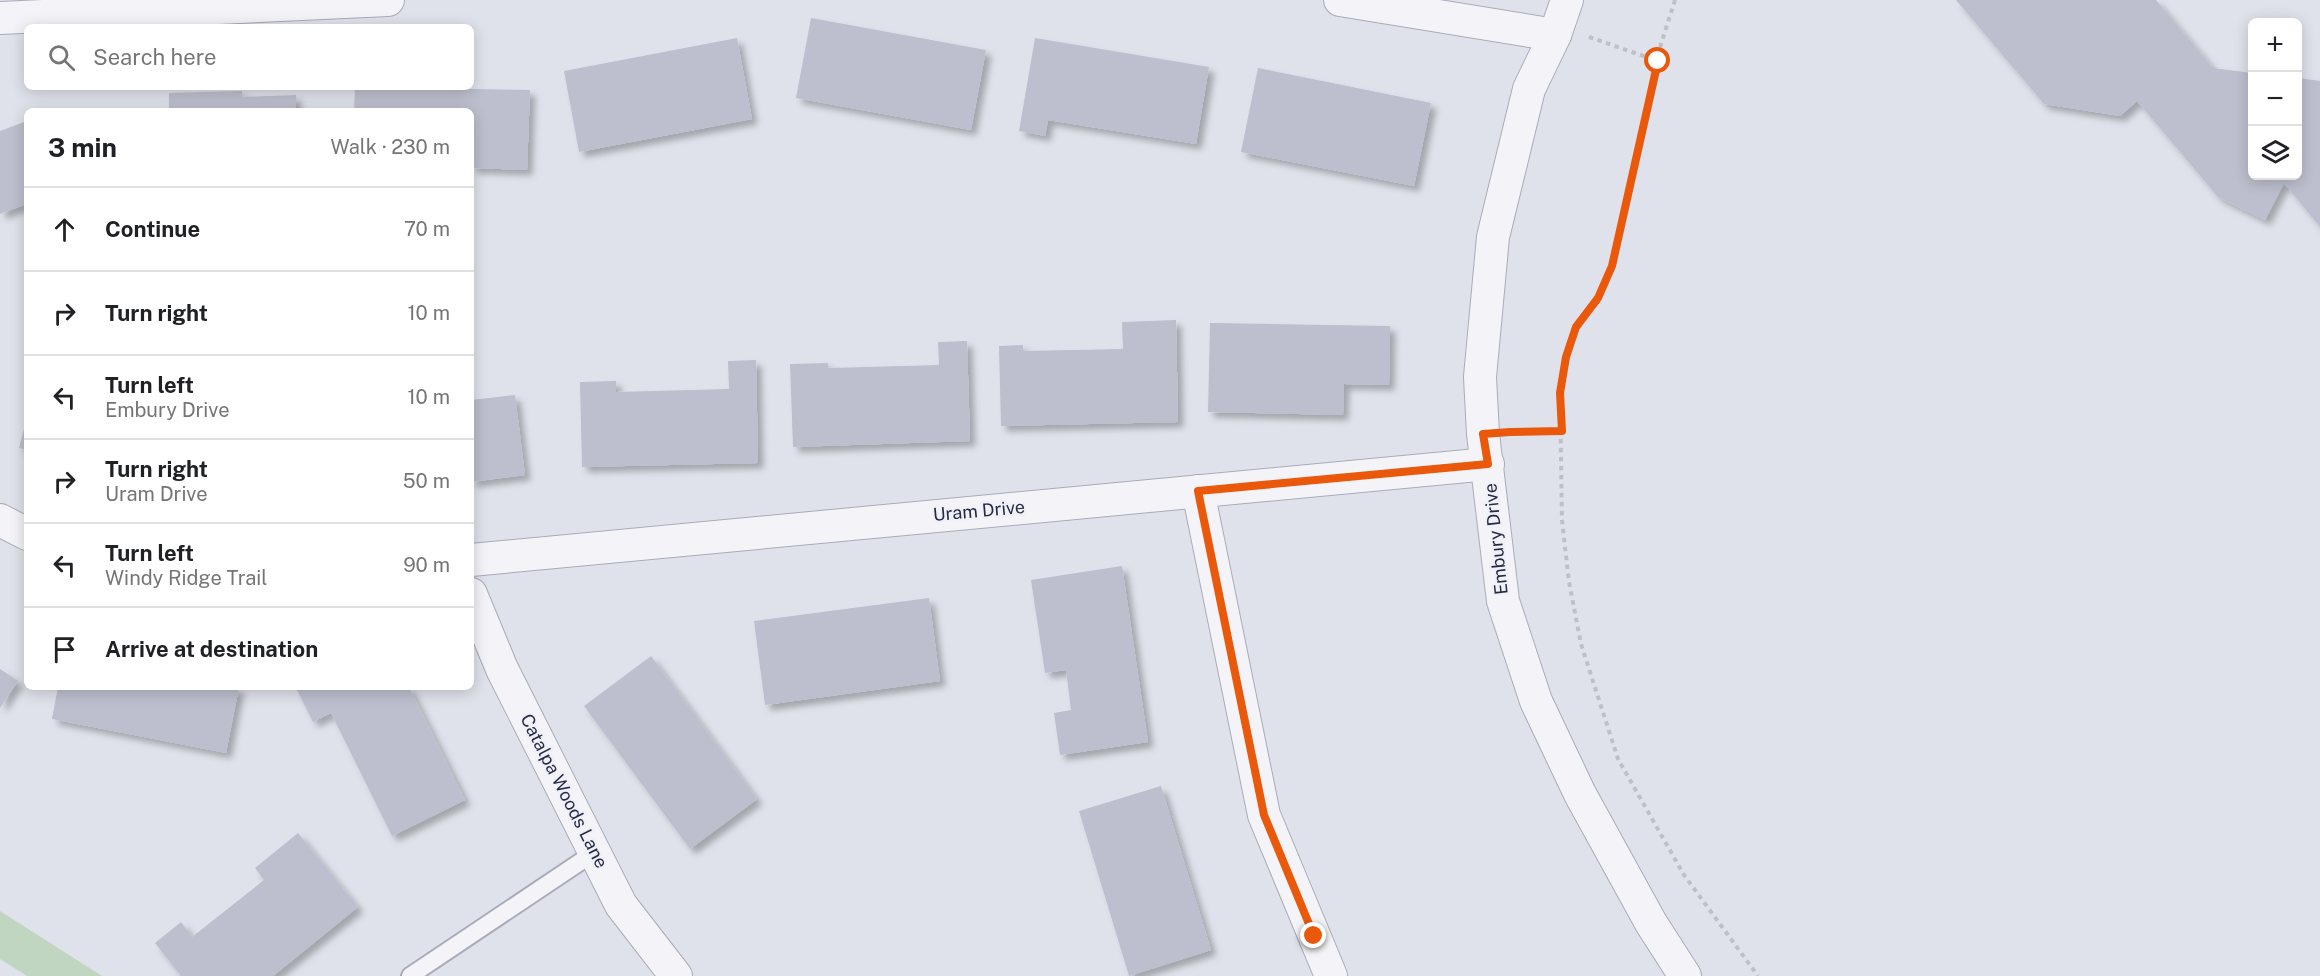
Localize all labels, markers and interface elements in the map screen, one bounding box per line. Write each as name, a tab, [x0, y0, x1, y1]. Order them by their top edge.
map controls	[2248, 18, 2302, 180]
button: +	[2248, 18, 2302, 72]
search box	[24, 24, 474, 90]
icon: search	[45, 41, 78, 74]
text: Search here	[93, 44, 217, 70]
route start	[1644, 47, 1670, 73]
button: −	[2248, 72, 2302, 126]
button: layers	[2248, 126, 2302, 180]
text: 3 min	[48, 132, 117, 163]
text: Walk · 230 m	[331, 135, 450, 159]
icon: ahead	[48, 213, 81, 246]
text: Continue	[105, 216, 200, 242]
text: 70 m	[404, 217, 450, 241]
icon: right	[48, 297, 81, 330]
text: Turn right	[105, 300, 208, 326]
text: 10 m	[407, 301, 450, 325]
text: Turn left	[105, 372, 194, 398]
icon: left	[48, 381, 81, 414]
text: 10 m	[407, 385, 450, 409]
text: Embury Drive	[105, 398, 230, 422]
text: Turn right	[105, 456, 208, 482]
icon: right	[48, 465, 81, 498]
text: 50 m	[403, 469, 450, 493]
text: Uram Drive	[105, 482, 208, 506]
street label: Embury Drive	[1479, 482, 1512, 596]
street label: Uram Drive	[932, 496, 1026, 525]
text: Turn left	[105, 540, 194, 566]
icon: left	[48, 549, 81, 582]
text: 90 m	[403, 553, 450, 577]
text: Windy Ridge Trail	[105, 566, 267, 590]
icon: arrive	[48, 633, 81, 666]
text: Arrive at destination	[105, 636, 318, 662]
street label: Catalpa Woods Lane	[516, 710, 612, 871]
route end	[1300, 922, 1326, 948]

